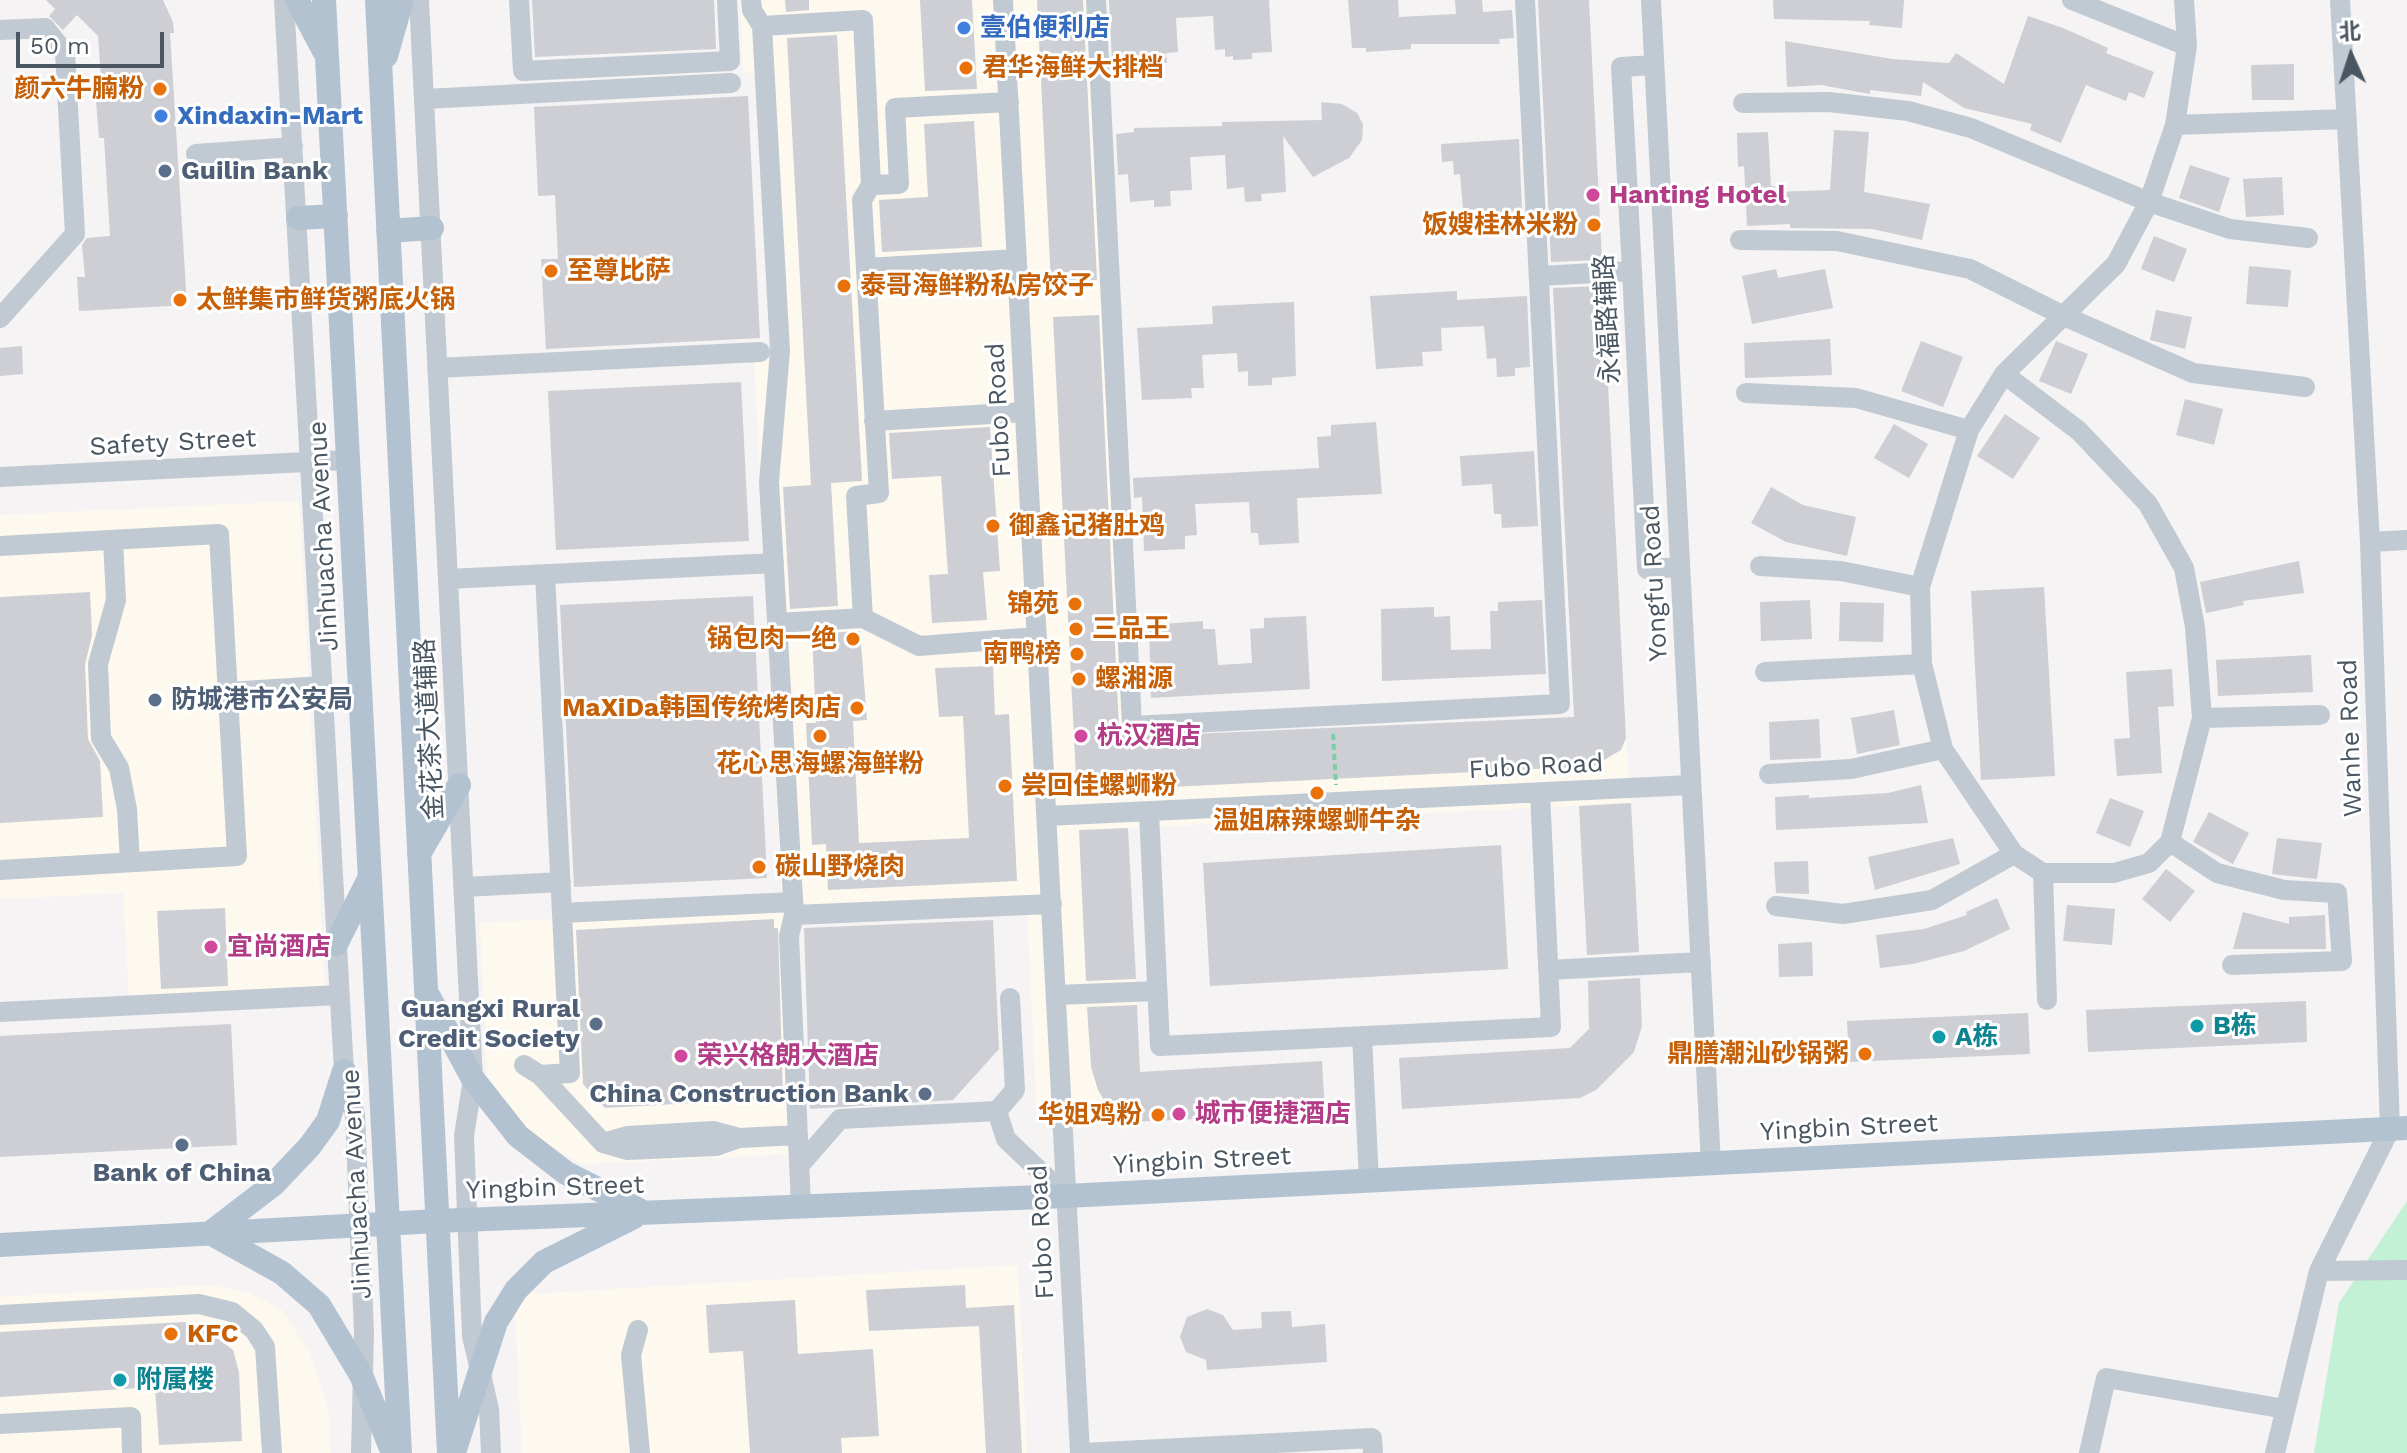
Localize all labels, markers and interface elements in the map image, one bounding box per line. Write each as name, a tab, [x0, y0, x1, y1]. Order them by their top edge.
place label: 壹伯便利店	[980, 12, 1110, 44]
scale bar	[20, 16, 168, 66]
north arrow	[2311, 16, 2391, 96]
text: 北	[2338, 18, 2361, 45]
marker: 壹伯便利店	[955, 19, 973, 37]
text: 50 m	[30, 32, 90, 60]
place label: 君华海鲜大排档	[982, 52, 1164, 84]
marker: 君华海鲜大排档	[957, 59, 975, 77]
place label: 颜六牛腩粉	[14, 73, 144, 105]
marker: 颜六牛腩粉	[151, 80, 169, 98]
place label: Xindaxin-Mart	[177, 100, 363, 132]
marker: Xindaxin-Mart	[152, 107, 170, 125]
place label: Guilin Bank	[181, 155, 328, 187]
marker: Guilin Bank	[156, 162, 174, 180]
place label: Hanting Hotel	[1609, 179, 1786, 211]
marker: Hanting Hotel	[1584, 186, 1602, 204]
place label: 饭嫂桂林米粉	[1422, 209, 1578, 241]
marker: 饭嫂桂林米粉	[1585, 216, 1603, 234]
street label: 永福路辅路	[1589, 253, 1627, 385]
place label: 至尊比萨	[567, 255, 671, 287]
marker: 至尊比萨	[542, 262, 560, 280]
place label: 泰哥海鲜粉私房饺子	[860, 270, 1094, 302]
marker: 泰哥海鲜粉私房饺子	[835, 277, 853, 295]
place label: 太鲜集市鲜货粥底火锅	[196, 284, 456, 316]
marker: 太鲜集市鲜货粥底火锅	[171, 291, 189, 309]
street label: Fubo Road	[980, 342, 1018, 478]
street label: Jinhuacha Avenue	[302, 420, 346, 652]
street label: Safety Street	[89, 423, 257, 463]
street label: Yongfu Road	[1635, 504, 1675, 662]
place label: 御鑫记猪肚鸡	[1009, 510, 1165, 542]
marker: 御鑫记猪肚鸡	[984, 517, 1002, 535]
place label: 锦苑	[1007, 588, 1059, 620]
marker: 锦苑	[1066, 595, 1084, 613]
place label: 三品王	[1092, 613, 1170, 645]
marker: 三品王	[1067, 620, 1085, 638]
place label: 锅包肉一绝	[707, 623, 837, 655]
marker: 锅包肉一绝	[844, 630, 862, 648]
street label: 金花茶大道辅路	[410, 637, 450, 821]
place label: 南鸭榜	[983, 638, 1061, 670]
marker: 南鸭榜	[1068, 645, 1086, 663]
street label: Wanhe Road	[2333, 658, 2369, 818]
place label: 螺湘源	[1095, 663, 1173, 695]
marker: 螺湘源	[1070, 670, 1088, 688]
place label: 防城港市公安局	[171, 684, 353, 716]
marker: 防城港市公安局	[146, 691, 164, 709]
place label: MaXiDa韩国传统烤肉店	[562, 692, 841, 724]
marker: MaXiDa韩国传统烤肉店	[848, 699, 866, 717]
place label: 杭汉酒店	[1097, 720, 1201, 752]
marker: 花心思海螺海鲜粉	[811, 727, 829, 745]
marker: 杭汉酒店	[1072, 727, 1090, 745]
place label: 花心思海螺海鲜粉	[716, 748, 924, 780]
street label: Fubo Road	[1468, 748, 1604, 786]
place label: 尝回佳螺蛳粉	[1021, 770, 1177, 802]
marker: 尝回佳螺蛳粉	[996, 777, 1014, 795]
marker: 温姐麻辣螺蛳牛杂	[1308, 784, 1326, 802]
place label: 温姐麻辣螺蛳牛杂	[1213, 805, 1421, 837]
place label: 碳山野烧肉	[775, 851, 905, 883]
marker: 碳山野烧肉	[750, 858, 768, 876]
place label: 宜尚酒店	[227, 931, 331, 963]
marker: 宜尚酒店	[202, 938, 220, 956]
place label: Guangxi Rural Credit Society	[398, 993, 580, 1054]
place label: B栋	[2213, 1010, 2257, 1042]
marker: Guangxi Rural Credit Society	[587, 1015, 605, 1033]
marker: B栋	[2188, 1017, 2206, 1035]
place label: A栋	[1955, 1021, 1999, 1053]
marker: A栋	[1930, 1028, 1948, 1046]
place label: 鼎膳潮汕砂锅粥	[1667, 1038, 1849, 1070]
place label: 荣兴格朗大酒店	[697, 1040, 879, 1072]
marker: 鼎膳潮汕砂锅粥	[1856, 1045, 1874, 1063]
marker: 荣兴格朗大酒店	[672, 1047, 690, 1065]
street label: Jinhuacha Avenue	[335, 1068, 379, 1300]
place label: China Construction Bank	[589, 1078, 909, 1110]
marker: China Construction Bank	[916, 1085, 934, 1103]
place label: 城市便捷酒店	[1195, 1098, 1351, 1130]
place label: 华姐鸡粉	[1038, 1099, 1142, 1131]
marker: 城市便捷酒店	[1170, 1105, 1188, 1123]
marker: 华姐鸡粉	[1149, 1106, 1167, 1124]
street label: Yingbin Street	[1759, 1108, 1939, 1148]
marker: Bank of China	[173, 1136, 191, 1154]
street label: Yingbin Street	[1112, 1141, 1292, 1181]
place label: Bank of China	[93, 1157, 271, 1189]
street label: Fubo Road	[1023, 1164, 1061, 1300]
street label: Yingbin Street	[465, 1169, 645, 1207]
place label: KFC	[187, 1318, 239, 1350]
marker: KFC	[162, 1325, 180, 1343]
place label: 附属楼	[136, 1364, 214, 1396]
marker: 附属楼	[111, 1371, 129, 1389]

